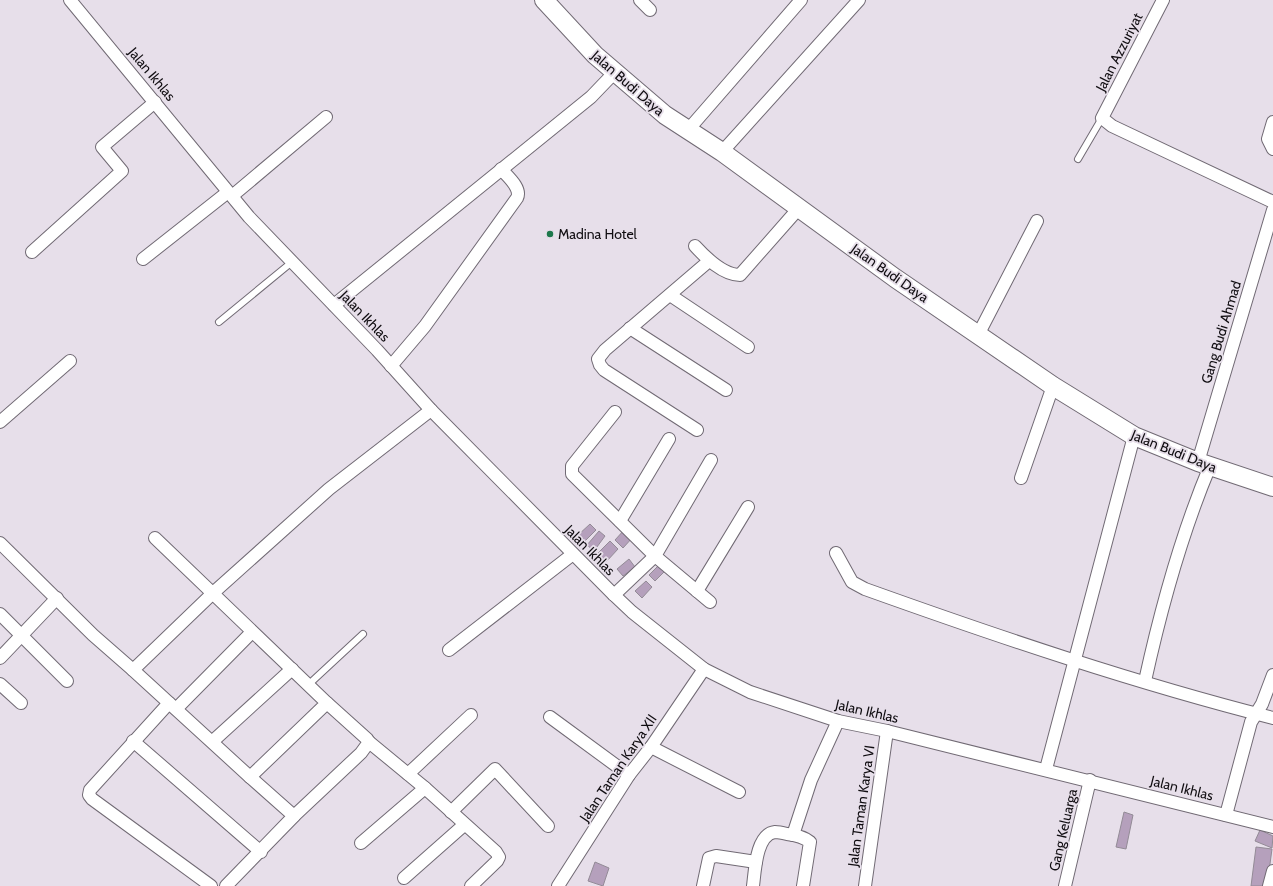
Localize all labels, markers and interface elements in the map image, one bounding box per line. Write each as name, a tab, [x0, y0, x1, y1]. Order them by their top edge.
street label: Jalan Azzuriyat	[1091, 9, 1147, 95]
street label: Jalan Ikhlas	[124, 43, 180, 105]
street label: Jalan Budi Daya	[587, 46, 668, 120]
place label: Madina Hotel	[558, 225, 638, 243]
marker: Madina Hotel	[545, 229, 555, 239]
street label: Jalan Budi Daya	[847, 239, 933, 307]
street label: Gang Budi Ahmad	[1197, 278, 1245, 386]
street label: Jalan Ikhlas	[336, 286, 394, 346]
street label: Jalan Budi Daya	[1128, 425, 1220, 476]
street label: Jalan Ikhlas	[560, 520, 619, 579]
street label: Jalan Ikhlas	[833, 695, 901, 727]
street label: Jalan Taman Karya XII	[575, 711, 661, 826]
street label: Jalan Taman Karya VI	[843, 744, 878, 869]
street label: Jalan Ikhlas	[1148, 771, 1216, 805]
street label: Gang Keluarga	[1045, 787, 1081, 873]

